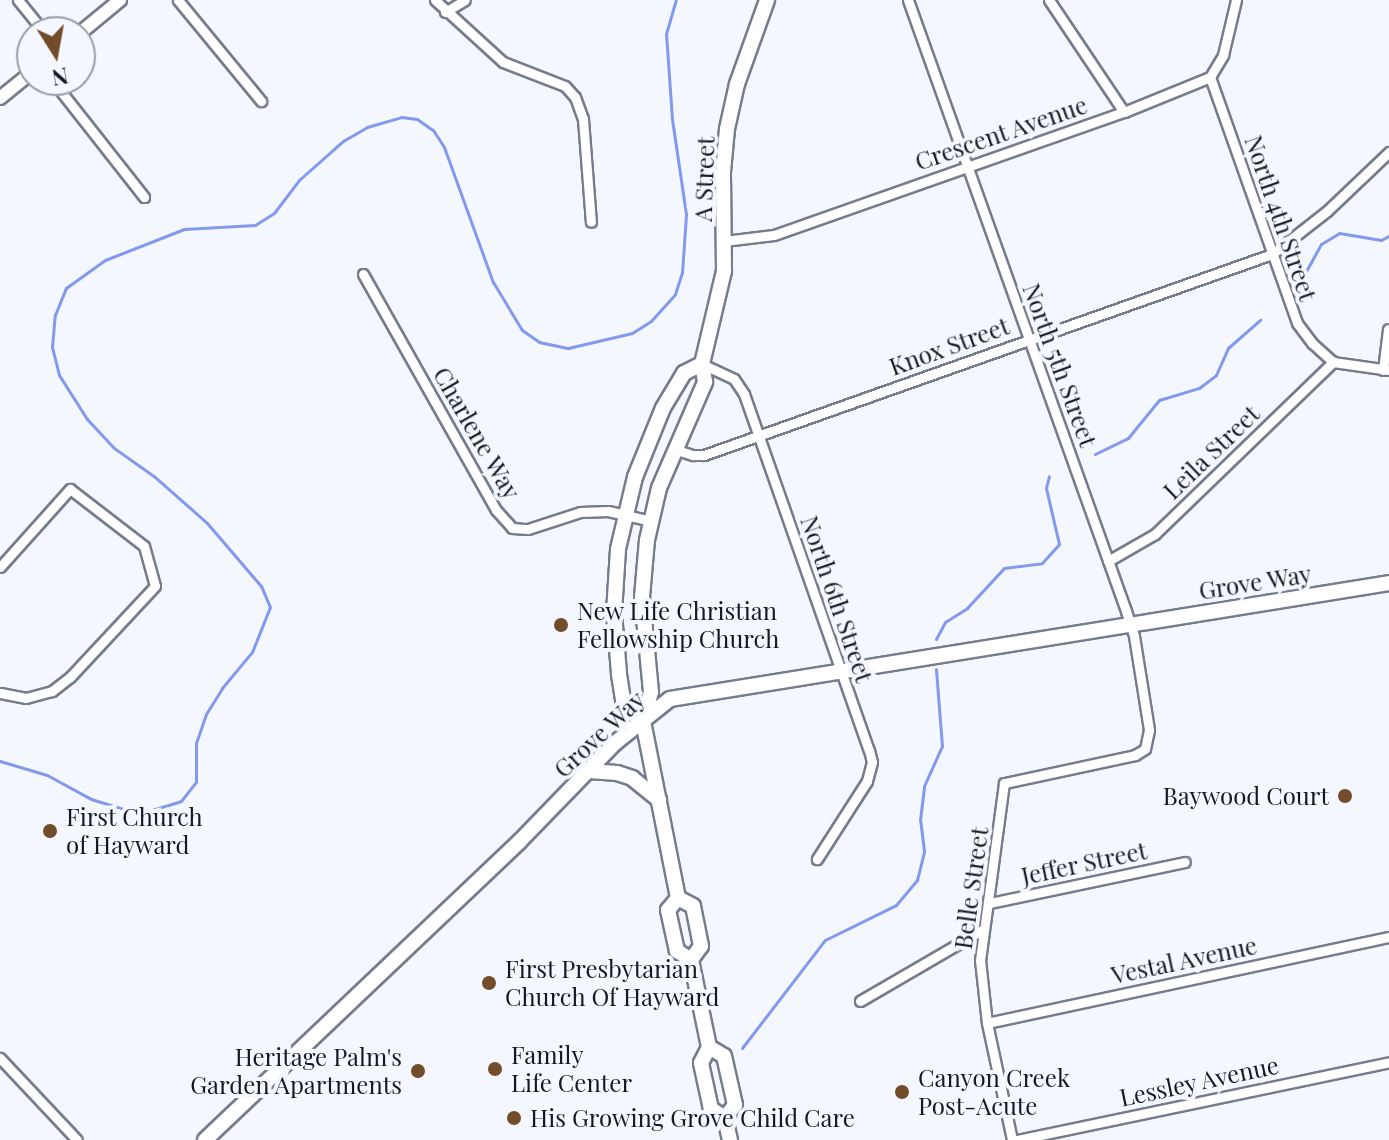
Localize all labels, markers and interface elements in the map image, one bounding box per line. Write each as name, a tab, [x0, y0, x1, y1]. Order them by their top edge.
north arrow	[16, 16, 96, 96]
text: N	[50, 61, 71, 94]
street label: Crescent Avenue	[911, 90, 1091, 176]
street label: North 4th Street	[1239, 131, 1323, 305]
street label: A Street	[688, 136, 720, 222]
street label: North 5th Street	[1017, 279, 1103, 451]
street label: Knox Street	[885, 311, 1013, 381]
street label: Charlene Way	[427, 362, 527, 504]
street label: Leila Street	[1157, 399, 1265, 505]
street label: North 6th Street	[795, 512, 879, 686]
street label: Grove Way	[1196, 559, 1314, 605]
place label: New Life Christian Fellowship Church	[577, 597, 779, 653]
marker: New Life Christian Fellowship Church	[552, 616, 570, 634]
street label: Grove Way	[547, 685, 651, 783]
place label: Baywood Court	[1163, 782, 1329, 810]
marker: Baywood Court	[1336, 787, 1354, 805]
place label: First Church of Hayward	[66, 803, 203, 859]
marker: First Church of Hayward	[41, 822, 59, 840]
street label: Belle Street	[948, 825, 994, 951]
street label: Jeffer Street	[1018, 836, 1150, 890]
street label: Vestal Avenue	[1108, 930, 1260, 990]
place label: First Presbytarian Church Of Hayward	[505, 955, 719, 1011]
marker: First Presbytarian Church Of Hayward	[480, 974, 498, 992]
place label: Family Life Center	[511, 1041, 632, 1097]
place label: Heritage Palm's Garden Apartments	[190, 1043, 402, 1099]
street label: Lessley Avenue	[1116, 1050, 1282, 1112]
marker: Family Life Center	[486, 1060, 504, 1078]
marker: Heritage Palm's Garden Apartments	[409, 1062, 427, 1080]
place label: Canyon Creek Post-Acute	[918, 1064, 1070, 1120]
marker: Canyon Creek Post-Acute	[893, 1083, 911, 1101]
place label: His Growing Grove Child Care	[530, 1104, 855, 1132]
marker: His Growing Grove Child Care	[505, 1109, 523, 1127]

